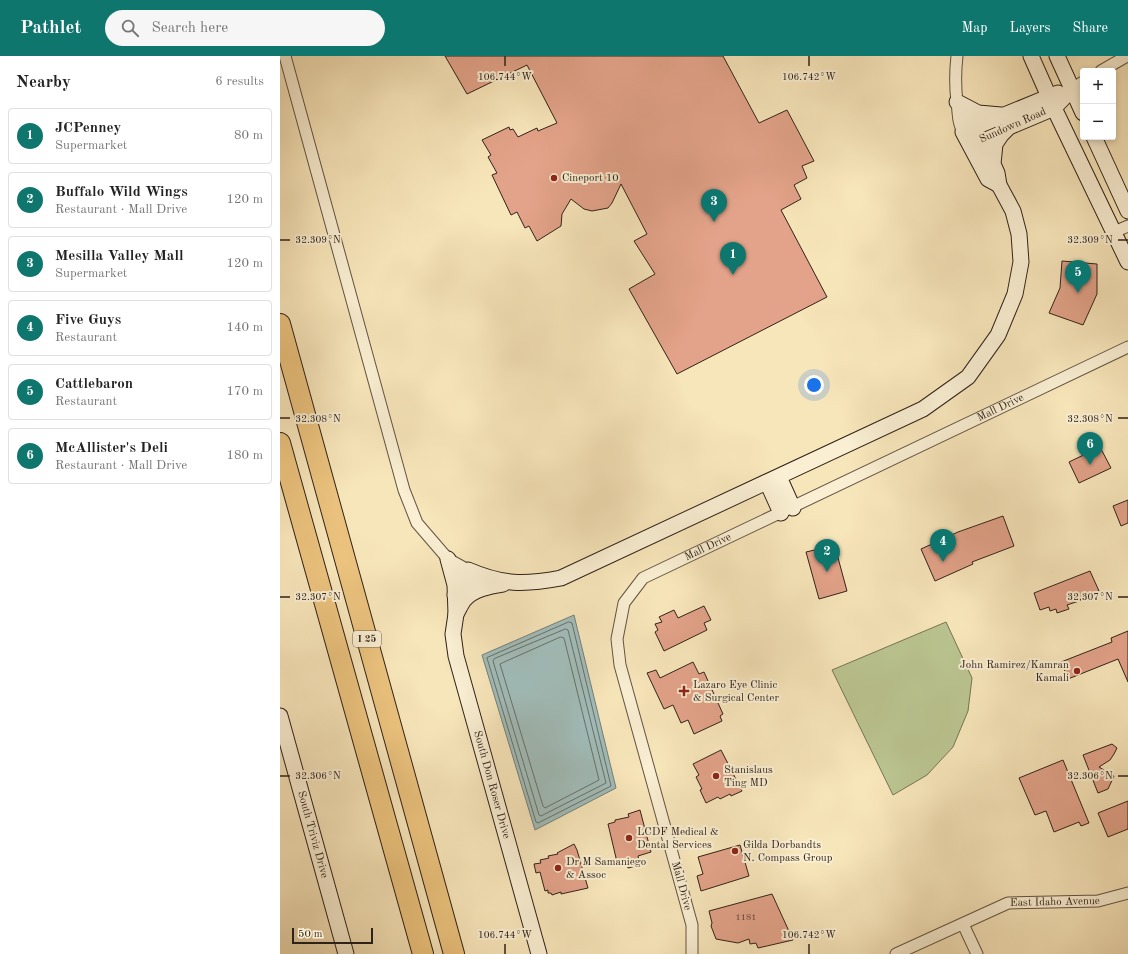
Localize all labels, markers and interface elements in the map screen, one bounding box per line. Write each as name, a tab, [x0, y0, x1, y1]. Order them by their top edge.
search box	[105, 10, 385, 46]
icon: search	[119, 17, 141, 39]
text: Pathlet	[20, 19, 81, 38]
text: Search here	[151, 21, 228, 36]
text: Map	[962, 21, 988, 35]
text: Layers	[1010, 21, 1051, 35]
text: Share	[1073, 21, 1108, 35]
map controls	[1080, 68, 1116, 140]
button: +	[1080, 68, 1116, 104]
text: 106.744°W	[478, 72, 532, 82]
text: 106.742°W	[782, 72, 836, 82]
text: Nearby	[16, 74, 71, 91]
text: 6 results	[215, 75, 264, 88]
button: −	[1080, 104, 1116, 140]
street label: Sundown Road	[978, 106, 1048, 146]
text: JCPenney	[55, 121, 121, 136]
text: 1	[26, 129, 34, 142]
text: 80 m	[234, 129, 263, 142]
text: Supermarket	[55, 139, 127, 152]
marker: Cineport 10	[549, 173, 559, 183]
place label: Cineport 10	[562, 173, 619, 184]
text: Buffalo Wild Wings	[55, 185, 188, 200]
pin: 3	[701, 189, 727, 222]
text: 2	[26, 193, 34, 206]
text: 120 m	[226, 193, 263, 206]
text: Restaurant · Mall Drive	[55, 203, 187, 216]
text: 32.309°N	[295, 235, 341, 245]
text: 32.309°N	[1067, 235, 1113, 245]
pin: 1	[720, 242, 746, 275]
text: Mesilla Valley Mall	[55, 249, 184, 264]
text: 3	[26, 257, 34, 270]
text: 120 m	[226, 257, 263, 270]
pin: 5	[1065, 260, 1091, 293]
text: Supermarket	[55, 267, 127, 280]
text: Five Guys	[55, 313, 121, 328]
text: 4	[26, 321, 34, 334]
text: 140 m	[226, 321, 263, 334]
text: Restaurant	[55, 331, 117, 344]
your location	[804, 375, 824, 395]
text: Cattlebaron	[55, 377, 133, 392]
text: 5	[26, 385, 34, 398]
text: 170 m	[226, 385, 263, 398]
street label: Mall Drive	[975, 392, 1026, 423]
text: Restaurant	[55, 395, 117, 408]
text: 32.308°N	[295, 414, 341, 424]
text: 32.308°N	[1067, 414, 1113, 424]
pin: 6	[1077, 432, 1103, 465]
text: McAllister's Deli	[55, 441, 168, 456]
text: 6	[26, 449, 34, 462]
text: 180 m	[226, 449, 263, 462]
text: Restaurant · Mall Drive	[55, 459, 187, 472]
pin: 4	[930, 529, 956, 562]
street label: Mall Drive	[683, 531, 733, 563]
pin: 2	[814, 539, 840, 572]
text: 32.307°N	[295, 592, 341, 602]
text: 32.307°N	[1067, 592, 1113, 602]
road number: I 25	[353, 631, 381, 647]
place label: John Ramirez/Kamran Kamali	[960, 660, 1069, 684]
marker: John Ramirez/Kamran Kamali	[1072, 666, 1082, 676]
place label: Lazaro Eye Clinic & Surgical Center	[693, 680, 779, 704]
marker: Lazaro Eye Clinic & Surgical Center	[678, 685, 690, 697]
street label: South Don Roser Drive	[472, 730, 512, 840]
place label: Stanislaus Ting MD	[724, 765, 773, 789]
text: 32.306°N	[295, 771, 341, 781]
marker: Stanislaus Ting MD	[711, 771, 721, 781]
text: 32.306°N	[1067, 771, 1113, 781]
street label: South Triviz Drive	[296, 790, 330, 879]
place label: LCDF Medical & Dental Services	[637, 827, 719, 851]
marker: LCDF Medical & Dental Services	[624, 833, 634, 843]
place label: Gilda Dorbandts N. Compass Group	[743, 840, 833, 864]
marker: Gilda Dorbandts N. Compass Group	[730, 846, 740, 856]
place label: Dr M Samaniego & Assoc	[566, 857, 646, 881]
street label: Mall Drive	[669, 860, 693, 912]
marker: Dr M Samaniego & Assoc	[553, 863, 563, 873]
street label: East Idaho Avenue	[1010, 895, 1100, 908]
house number: 1181	[736, 913, 756, 922]
scale bar	[292, 926, 373, 945]
text: 50 m	[298, 929, 323, 940]
text: 106.744°W	[478, 930, 532, 940]
text: 106.742°W	[782, 930, 836, 940]

